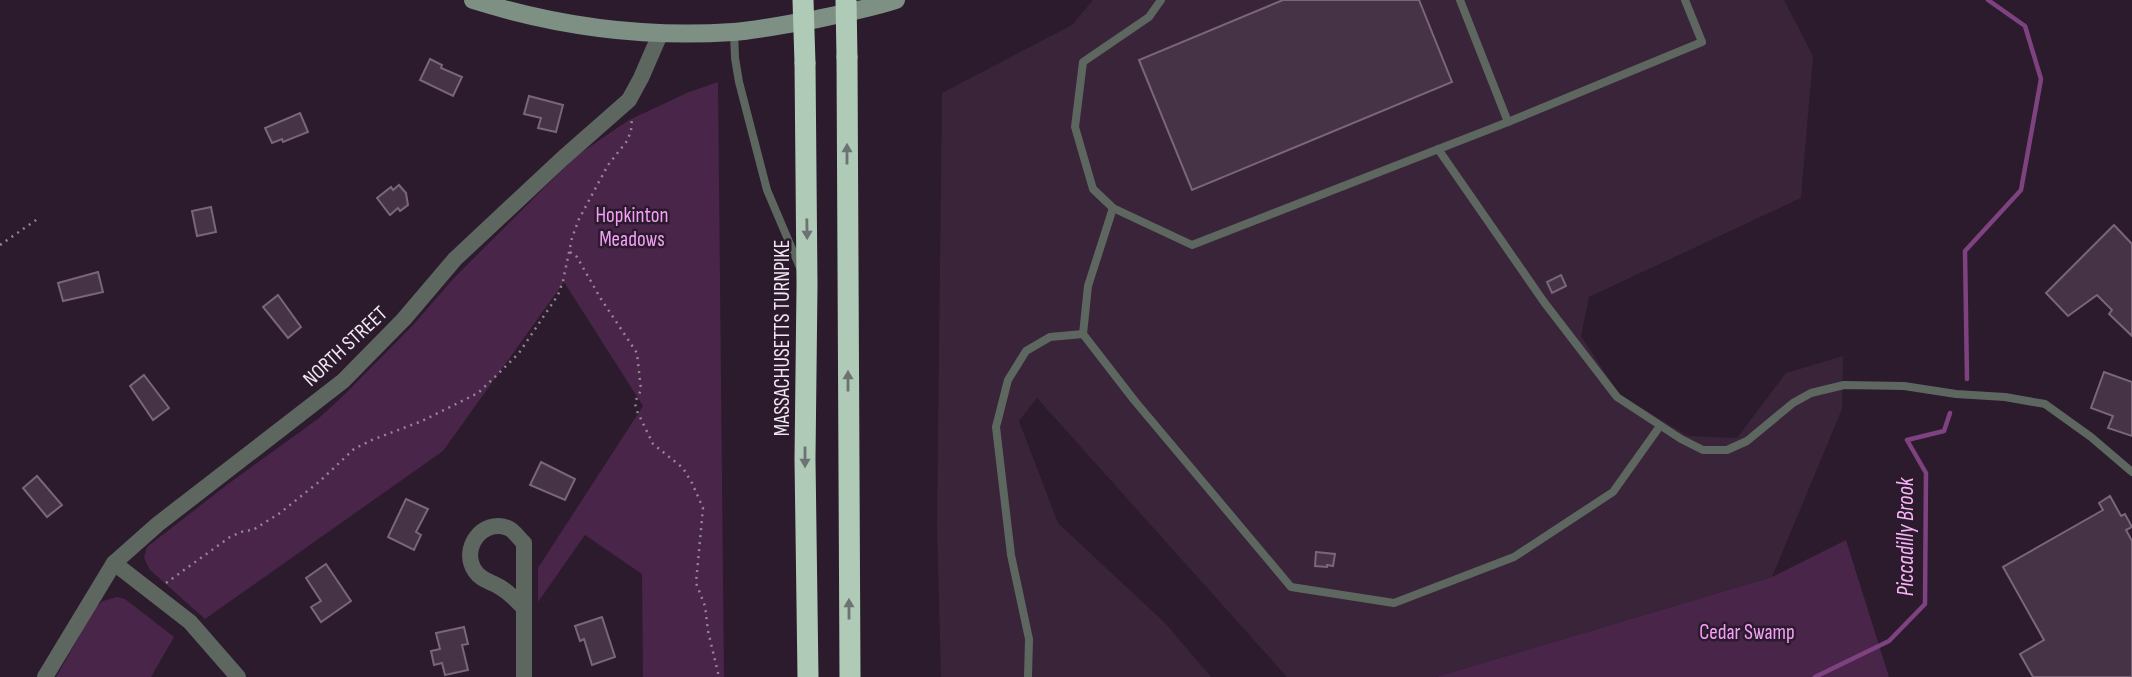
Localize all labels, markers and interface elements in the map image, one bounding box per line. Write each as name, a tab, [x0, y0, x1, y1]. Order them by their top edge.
one-way arrow	[841, 143, 853, 165]
park label: Hopkinton Meadows	[595, 203, 669, 252]
one-way arrow	[801, 219, 813, 241]
street label: MASSACHUSETTS TURNPIKE	[770, 240, 795, 436]
street label: NORTH STREET	[298, 301, 393, 392]
one-way arrow	[842, 370, 854, 392]
one-way arrow	[799, 446, 811, 468]
water label: Piccadilly Brook	[1892, 476, 1920, 596]
one-way arrow	[843, 598, 855, 620]
park label: Cedar Swamp	[1699, 620, 1795, 645]

